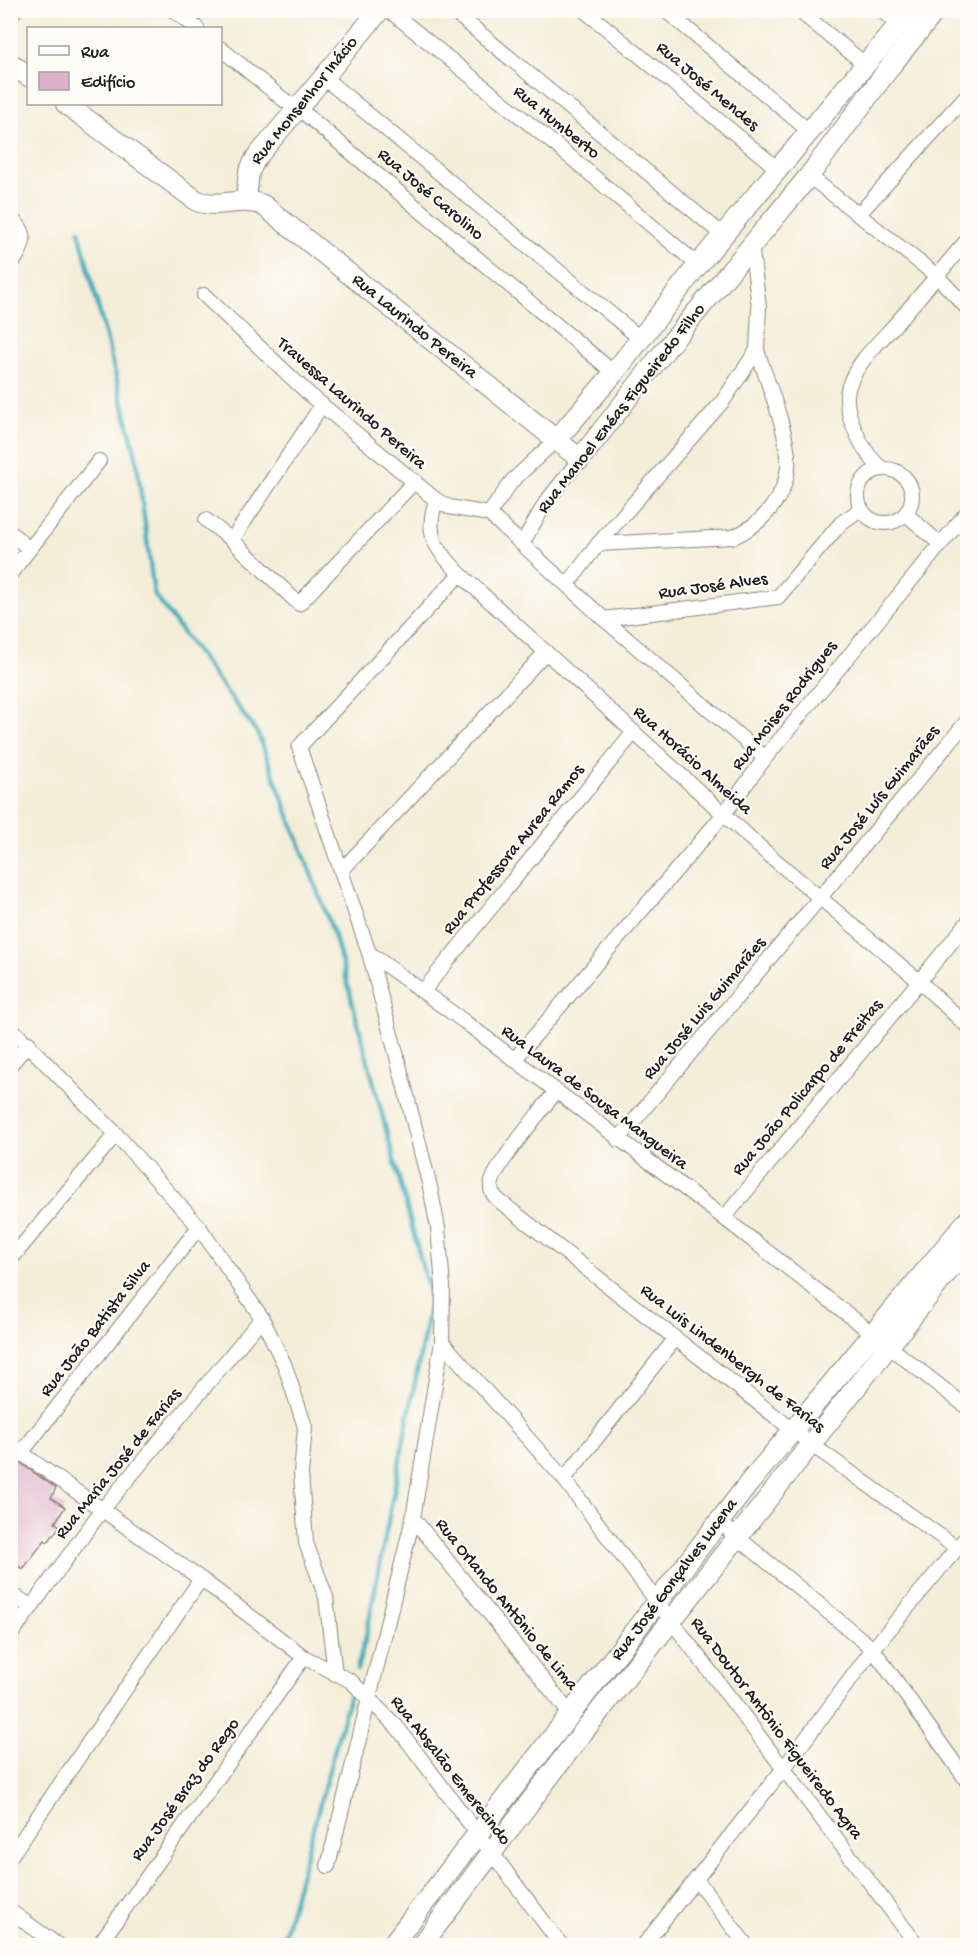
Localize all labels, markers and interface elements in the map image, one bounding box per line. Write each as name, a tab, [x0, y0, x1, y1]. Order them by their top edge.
legend	[27, 27, 222, 105]
street label: Rua Monsenhor Inácio	[247, 33, 363, 169]
street label: Rua José Mendes	[651, 38, 764, 137]
text: Rua	[81, 43, 110, 64]
text: Edifício	[81, 73, 135, 94]
street label: Rua Humberto	[508, 82, 604, 164]
street label: Rua José Carolino	[373, 144, 487, 246]
street label: Rua Laurindo Pereira	[347, 270, 482, 385]
street label: Rua Manoel Enéas Figueiredo Filho	[533, 300, 711, 518]
street label: Travessa Laurindo Pereira	[271, 333, 431, 475]
street label: Rua José Alves	[657, 569, 770, 605]
street label: Rua Moises Rodrigues	[728, 636, 843, 775]
street label: Rua Horácio Almeida	[628, 702, 757, 821]
street label: Rua José Luís Guimarães	[815, 720, 946, 874]
street label: Rua Professora Aurea Ramos	[439, 760, 590, 939]
street label: Rua José Luis Guimarães	[639, 932, 772, 1085]
street label: Rua João Policarpo de Freitas	[728, 995, 889, 1180]
street label: Rua Laura de Sousa Mangueira	[497, 1021, 692, 1176]
street label: Rua João Batista Silva	[36, 1256, 156, 1401]
street label: Rua Luis Lindenbergh de Farias	[635, 1280, 830, 1439]
street label: Rua Maria José de Farias	[52, 1383, 187, 1544]
street label: Rua José Gonçalves Lucena	[607, 1494, 743, 1665]
street label: Rua Orlando Antônio de Lima	[430, 1515, 583, 1696]
street label: Rua Doutor Antônio Figueiredo Agra	[685, 1614, 867, 1845]
street label: Rua Absalão Emerecindo	[385, 1692, 515, 1850]
street label: Rua José Braz do Rego	[127, 1714, 245, 1866]

